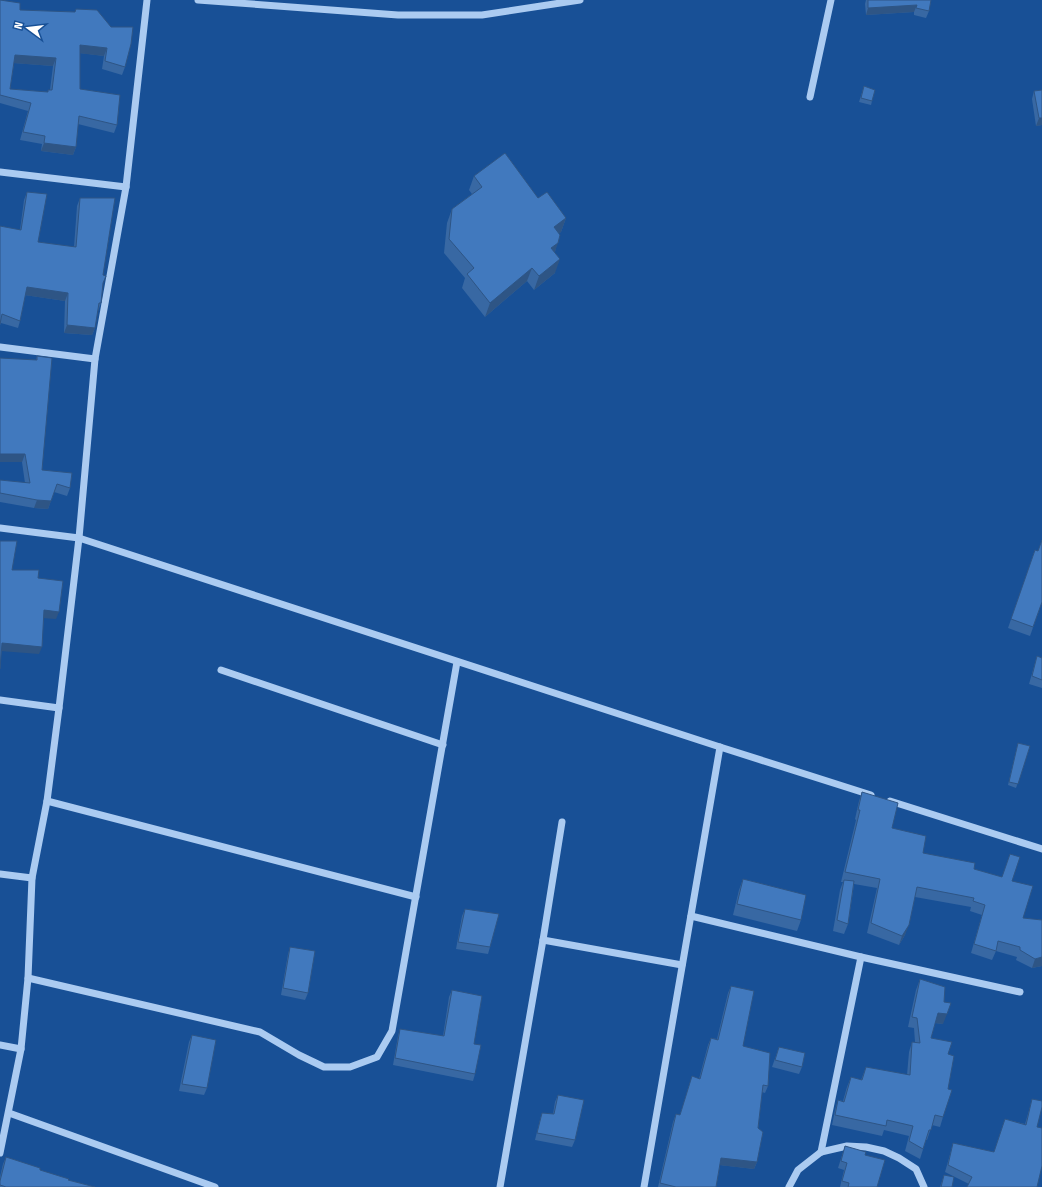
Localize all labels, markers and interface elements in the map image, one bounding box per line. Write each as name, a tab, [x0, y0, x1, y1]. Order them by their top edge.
north arrow	[8, 8, 48, 48]
text: N	[12, 21, 26, 30]

